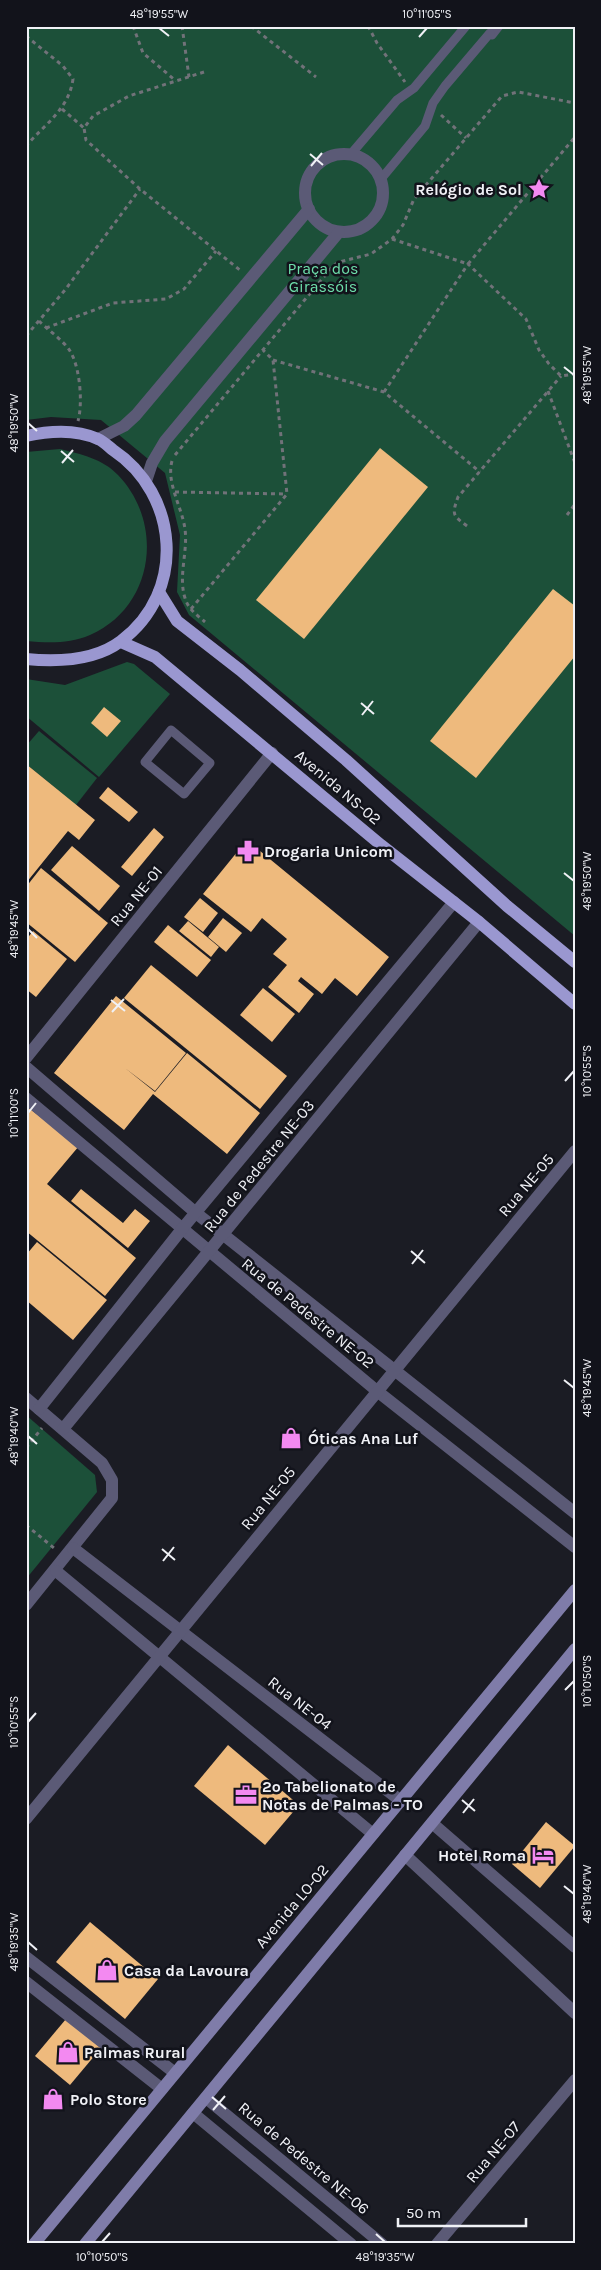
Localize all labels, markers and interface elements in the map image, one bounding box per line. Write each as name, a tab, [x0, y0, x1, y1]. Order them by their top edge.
text: 48°19'55"W	[130, 7, 189, 21]
text: 10°11'05"S	[402, 7, 452, 21]
place icon: Relógio de Sol	[526, 176, 552, 202]
place label: Relógio de Sol	[415, 180, 522, 199]
park label: Praça dos Girassóis	[288, 259, 358, 296]
text: 48°19'55"W	[580, 345, 594, 404]
text: 48°19'50"W	[7, 393, 21, 453]
street label: Avenida NS-02	[291, 745, 385, 829]
pharmacy icon: Drogaria Unicom	[235, 838, 261, 864]
place label: Drogaria Unicom	[264, 842, 393, 861]
text: 48°19'50"W	[580, 851, 594, 911]
street label: Rua NE-01	[106, 862, 166, 930]
text: 48°19'45"W	[7, 899, 21, 958]
text: 10°10'55"S	[580, 1045, 594, 1097]
text: 10°11'00"S	[7, 1088, 21, 1138]
street label: Rua de Pedestre NE-03	[200, 1096, 318, 1236]
street label: Rua NE-05	[494, 1150, 558, 1220]
street label: Rua de Pedestre NE-02	[238, 1254, 378, 1372]
text: 48°19'45"W	[580, 1358, 594, 1417]
text: 48°19'40"W	[7, 1406, 21, 1465]
shop icon: Óticas Ana Luf	[278, 1425, 304, 1451]
place label: Óticas Ana Luf	[308, 1429, 418, 1448]
street label: Rua NE-05	[237, 1462, 299, 1534]
text: 10°10'50"S	[580, 1655, 594, 1707]
street label: Rua NE-04	[264, 1672, 336, 1734]
text: 10°10'55"S	[7, 1696, 21, 1748]
place label: 2º Tabelionato de Notas de Palmas - TO	[262, 1777, 423, 1814]
office icon: 2º Tabelionato de Notas de Palmas - TO	[233, 1782, 259, 1808]
hotel icon: Hotel Roma	[530, 1842, 556, 1868]
place label: Hotel Roma	[438, 1846, 526, 1865]
street label: Avenida LO-02	[251, 1860, 333, 1952]
text: 48°19'40"W	[580, 1864, 594, 1923]
text: 48°19'35"W	[7, 1912, 21, 1971]
shop icon: Casa da Lavoura	[94, 1957, 120, 1983]
place label: Casa da Lavoura	[124, 1961, 249, 1980]
shop icon: Palmas Rural	[55, 2039, 81, 2065]
place label: Palmas Rural	[84, 2043, 185, 2062]
shop icon: Polo Store	[40, 2086, 66, 2112]
place label: Polo Store	[70, 2090, 147, 2109]
street label: Rua de Pedestre NE-06	[235, 2098, 373, 2218]
street label: Rua NE-07	[462, 2117, 525, 2187]
scale bar	[398, 2195, 526, 2227]
text: 50 m	[406, 2204, 441, 2222]
text: 10°10'50"S	[76, 2250, 128, 2264]
text: 48°19'35"W	[356, 2250, 415, 2264]

